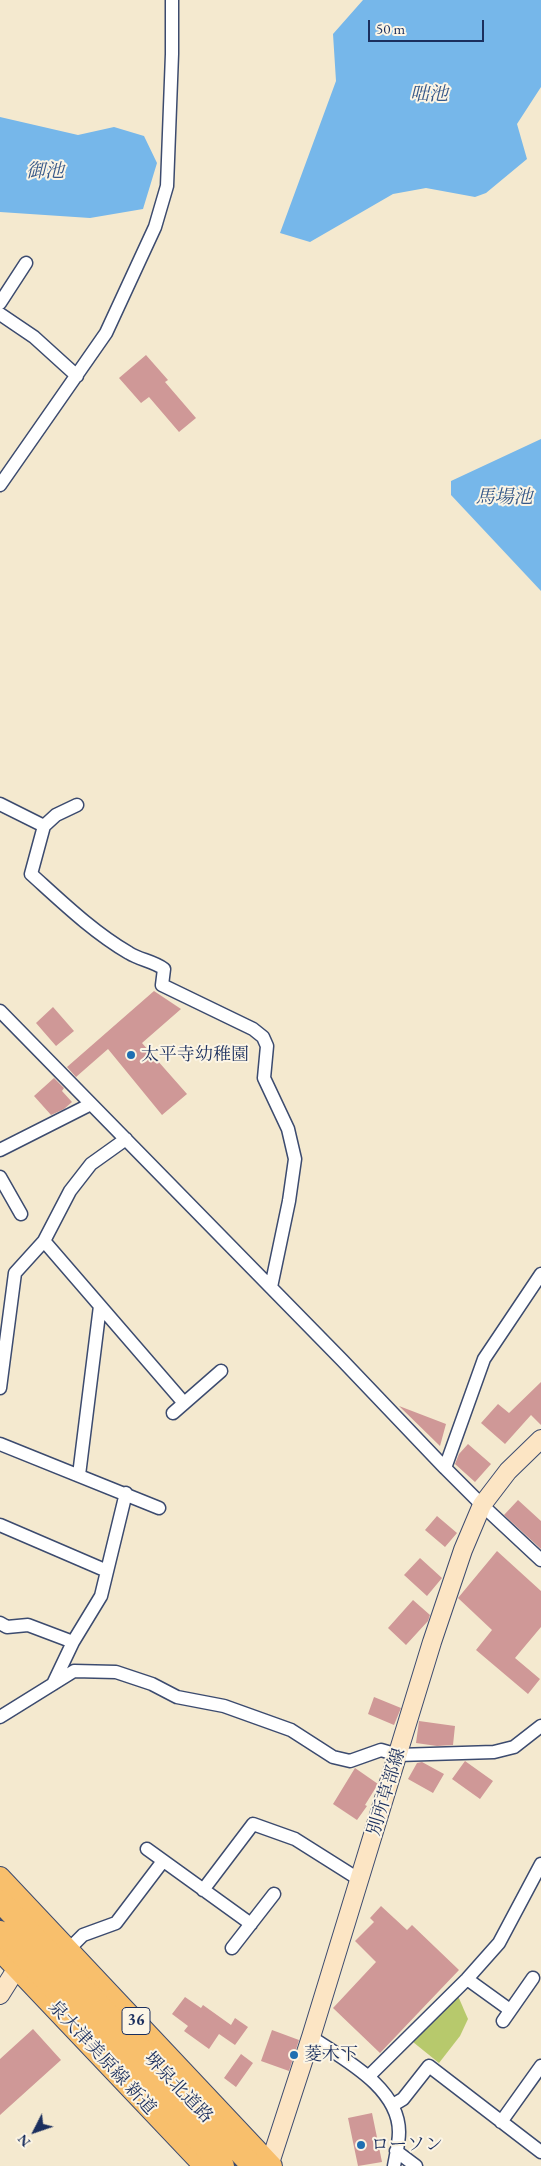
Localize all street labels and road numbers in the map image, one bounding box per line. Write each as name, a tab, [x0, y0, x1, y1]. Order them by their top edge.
street label: 別所草部線	[364, 1746, 410, 1838]
street label: 泉大津美原線 新道	[44, 1997, 160, 2119]
road number: 36	[122, 2008, 150, 2034]
street label: 堺泉北道路	[139, 2048, 217, 2128]

